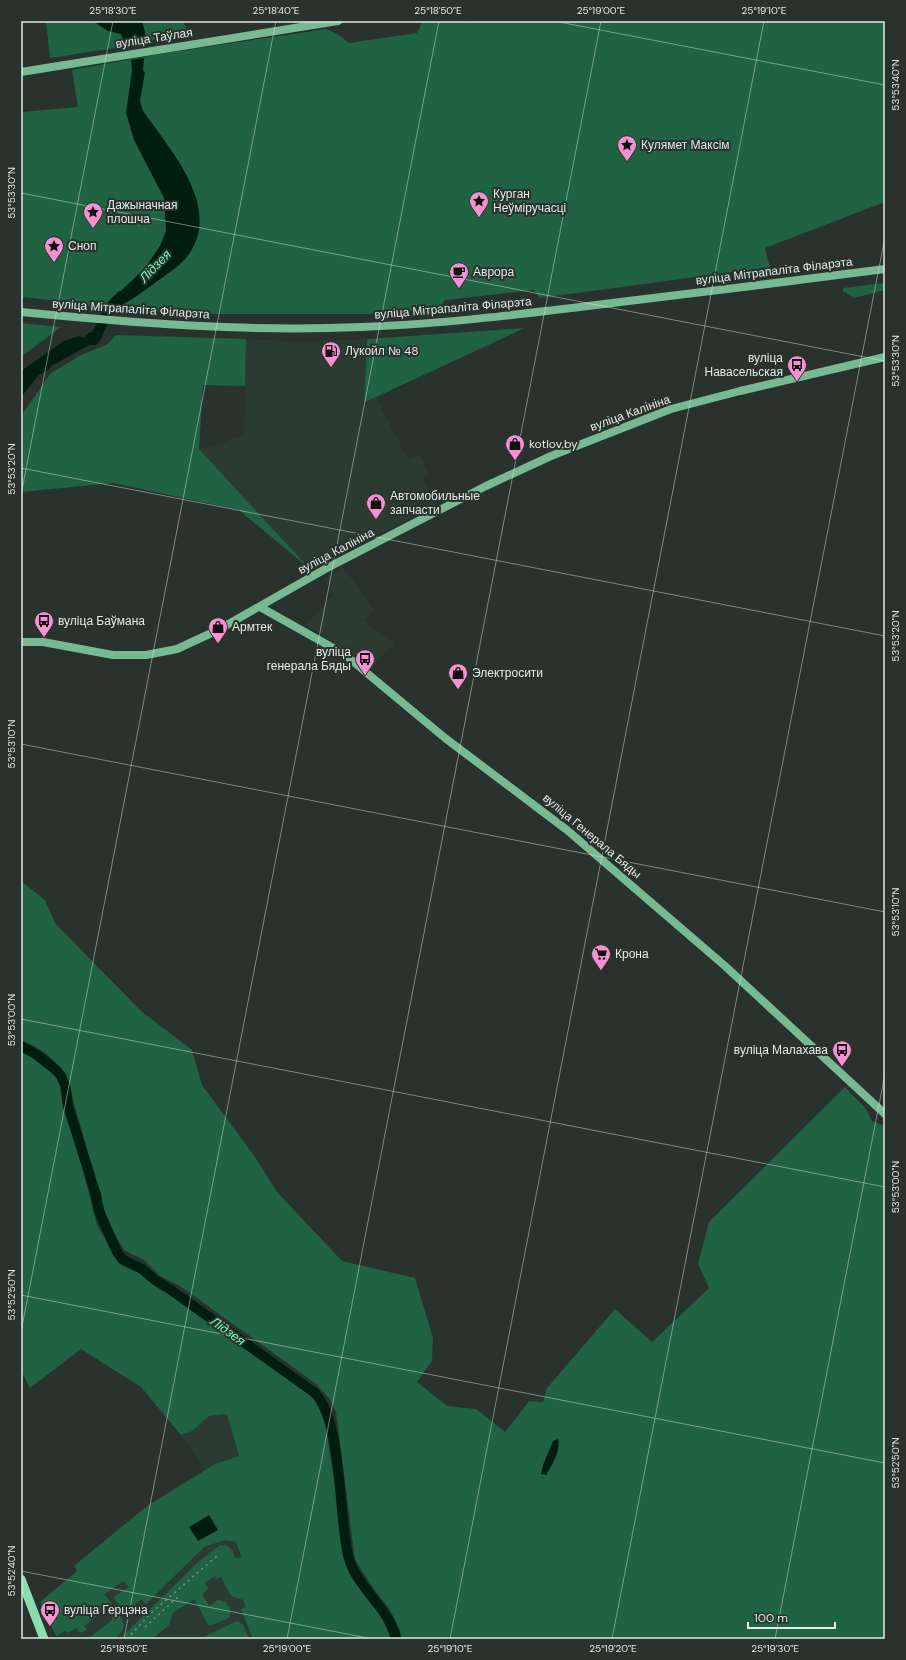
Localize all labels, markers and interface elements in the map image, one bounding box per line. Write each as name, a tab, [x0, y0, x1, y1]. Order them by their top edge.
text: 25°18'30"E	[89, 4, 137, 17]
text: 25°18'40"E	[252, 4, 300, 17]
text: 25°18'50"E	[414, 4, 462, 17]
text: 25°19'00"E	[577, 4, 626, 17]
text: 25°19'10"E	[742, 4, 787, 17]
street label: вуліца Таўлая	[114, 24, 194, 52]
text: 53°53'40"N	[889, 59, 902, 111]
place icon: Кулямет Максім	[616, 134, 638, 162]
place label: Кулямет Максім	[641, 137, 730, 153]
text: 53°53'30"N	[5, 167, 18, 219]
place label: Курган Неўміручасці	[493, 186, 566, 216]
place icon: Курган Неўміручасці	[468, 190, 490, 218]
place label: Дажыначная плошча	[107, 197, 178, 227]
place icon: Дажыначная плошча	[82, 201, 104, 229]
place icon: Сноп	[43, 235, 65, 263]
place label: Сноп	[68, 238, 96, 254]
water label: Лідзея	[135, 246, 175, 287]
street label: вуліца Мітрапаліта Філарэта	[695, 253, 854, 289]
cafe icon: Аврора	[448, 261, 470, 289]
place label: Аврора	[473, 264, 514, 280]
street label: вуліца Мітрапаліта Філарэта	[374, 293, 533, 323]
street label: вуліца Мітрапаліта Філарэта	[52, 296, 211, 323]
text: 53°53'30"N	[889, 335, 902, 387]
fuel station icon: Лукойл № 48	[320, 340, 342, 368]
place label: Лукойл № 48	[345, 343, 419, 359]
place label: вуліца Навасельская	[705, 350, 783, 380]
bus stop icon: вуліца Навасельская	[786, 354, 808, 382]
street label: вуліца Калініна	[588, 391, 673, 435]
shop icon: kotlov.by	[504, 433, 526, 461]
place label: kotlov.by	[529, 436, 578, 452]
text: 53°53'20"N	[5, 443, 18, 495]
place label: Автомобильные запчасти	[390, 488, 480, 518]
shop icon: Автомобильные запчасти	[365, 492, 387, 520]
street label: вуліца Калініна	[295, 524, 377, 578]
bus stop icon: вуліца Баўмана	[33, 610, 55, 638]
text: 53°53'20"N	[889, 610, 902, 662]
place label: вуліца Баўмана	[58, 613, 145, 629]
shop icon: Армтек	[207, 616, 229, 644]
place label: Армтек	[232, 619, 273, 635]
place label: вуліца генерала Бяды	[267, 644, 351, 674]
bus stop icon: вуліца генерала Бяды	[354, 648, 376, 676]
shop icon: Электросити	[447, 662, 469, 690]
place label: Электросити	[472, 665, 543, 681]
text: 53°53'10"N	[5, 720, 18, 768]
street label: вуліца Генерала Бяды	[539, 790, 645, 882]
text: 53°53'10"N	[889, 888, 902, 936]
supermarket icon: Крона	[590, 943, 612, 971]
place label: Крона	[615, 946, 649, 962]
text: 53°53'00"N	[5, 994, 18, 1046]
bus stop icon: вуліца Малахава	[831, 1039, 853, 1067]
place label: вуліца Малахава	[734, 1042, 828, 1058]
text: 53°53'00"N	[889, 1161, 902, 1213]
text: 53°52'50"N	[5, 1269, 18, 1321]
water label: Лідзея	[206, 1312, 249, 1349]
text: 53°52'50"N	[889, 1437, 902, 1489]
text: 53°52'40"N	[5, 1545, 18, 1596]
bus stop icon: вуліца Герцэна	[39, 1599, 61, 1627]
place label: вуліца Герцэна	[64, 1602, 148, 1618]
scale bar	[748, 1604, 835, 1630]
text: 100 m	[754, 1610, 788, 1626]
text: 25°18'50"E	[100, 1642, 148, 1655]
text: 25°19'00"E	[263, 1642, 312, 1655]
text: 25°19'10"E	[428, 1642, 473, 1655]
text: 25°19'20"E	[589, 1642, 637, 1655]
text: 25°19'30"E	[751, 1642, 799, 1655]

